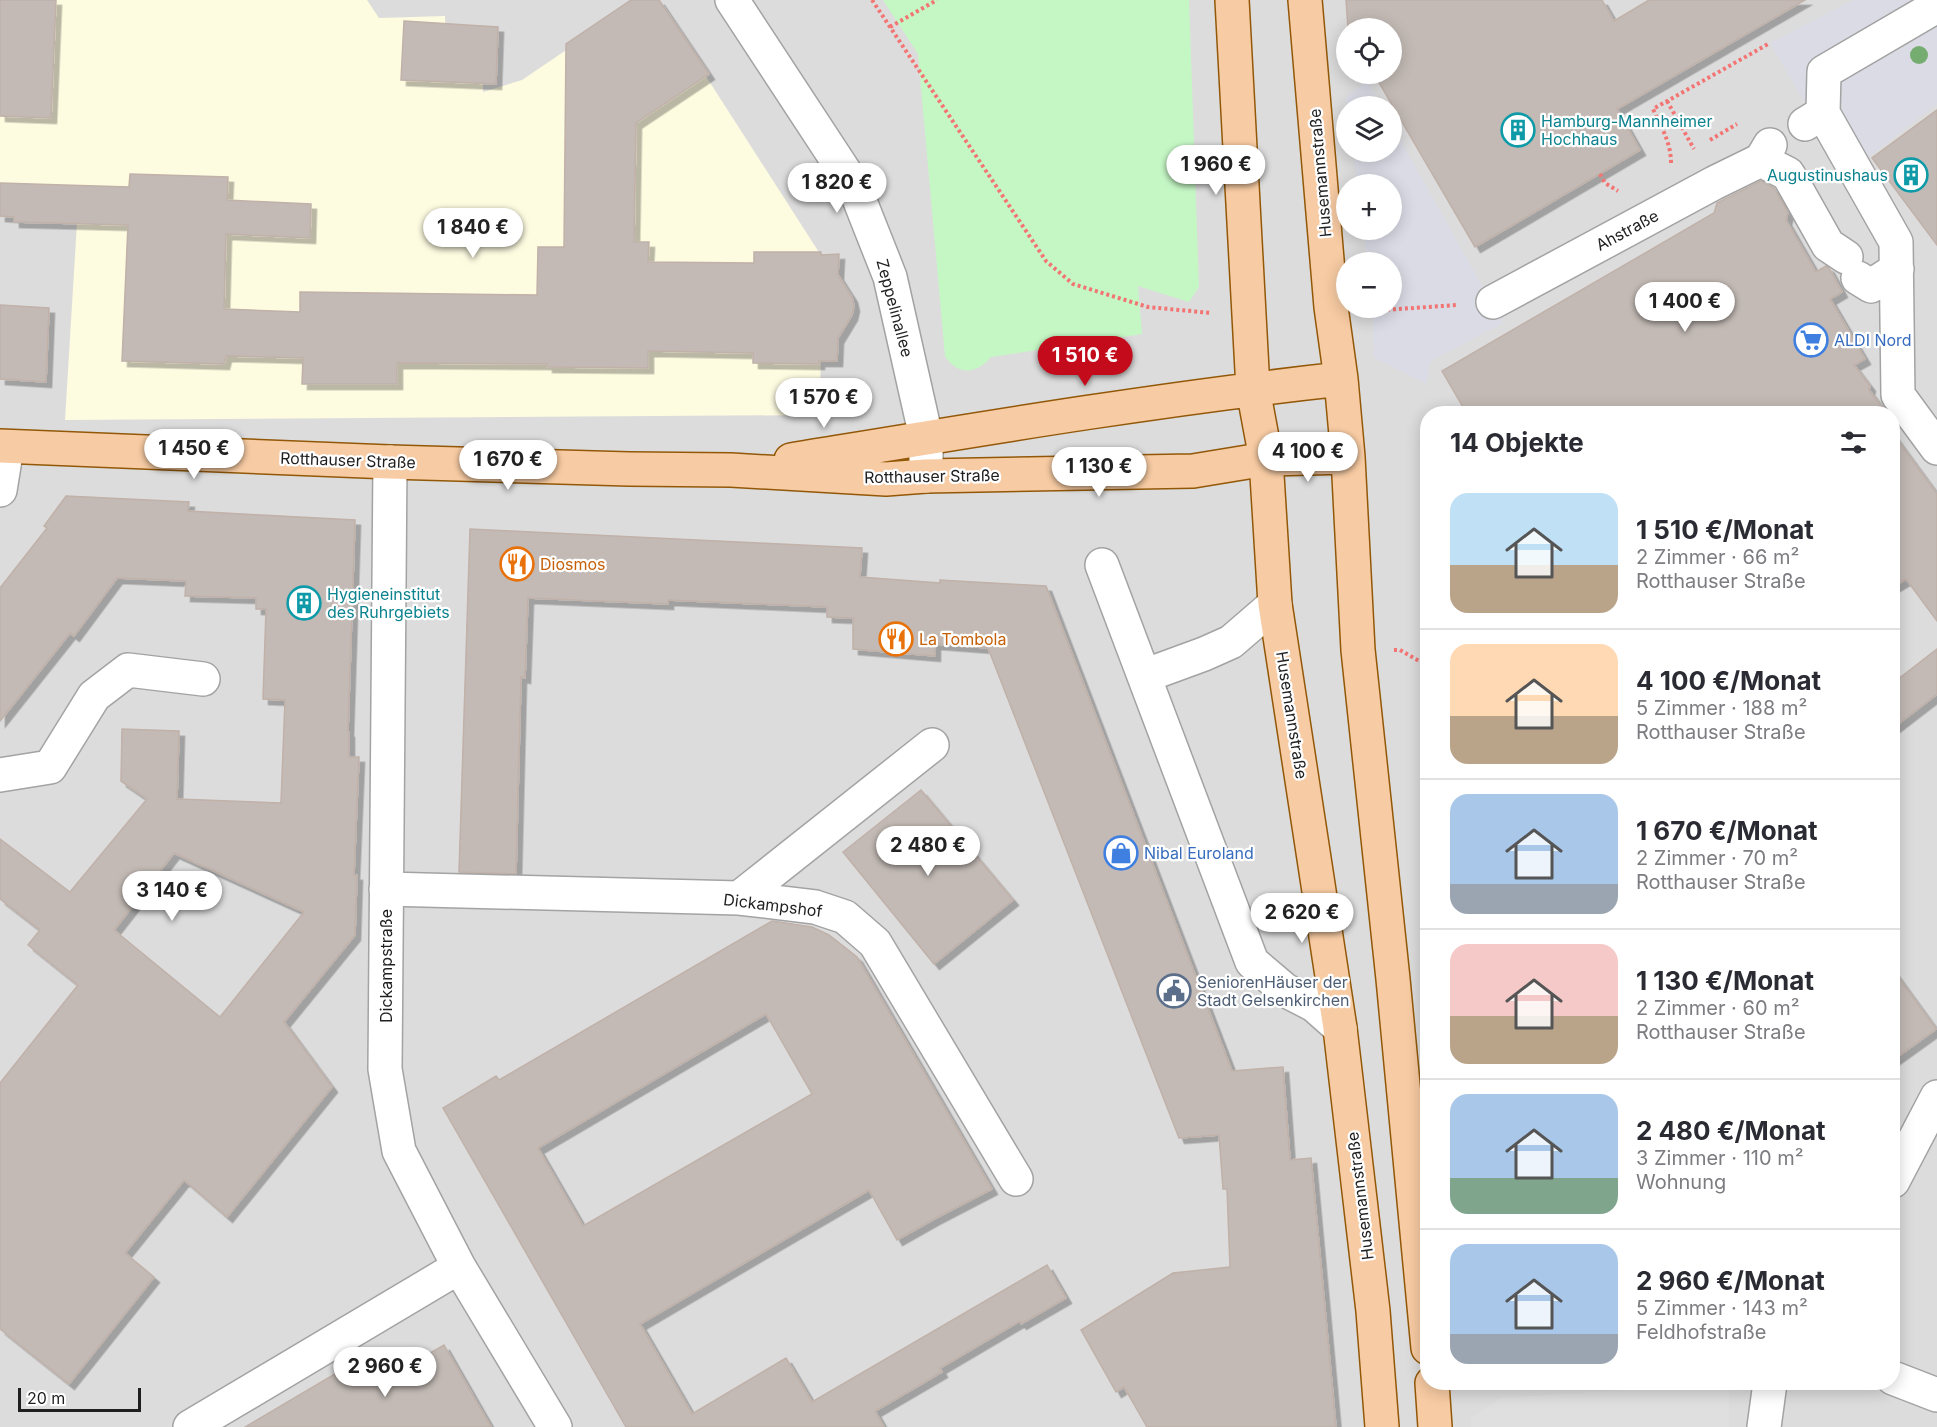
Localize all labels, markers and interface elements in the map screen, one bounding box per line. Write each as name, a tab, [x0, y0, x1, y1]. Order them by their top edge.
map controls	[1336, 18, 1402, 318]
button: locate	[1336, 18, 1402, 84]
button: layers	[1336, 96, 1402, 162]
street label: Husemannstraße	[1304, 108, 1336, 238]
place label: Hamburg-Mannheimer Hochhaus	[1541, 111, 1712, 149]
building icon: Hamburg-Mannheimer Hochhaus	[1500, 112, 1536, 148]
pin: 1 960 €	[1161, 145, 1271, 196]
text: 1 960 €	[1180, 152, 1252, 176]
building icon: Augustinushaus	[1893, 157, 1929, 193]
pin: 1 820 €	[782, 163, 892, 214]
place label: Augustinushaus	[1767, 165, 1888, 185]
text: 1 820 €	[802, 170, 872, 194]
button: +	[1336, 174, 1402, 240]
street label: Ahstraße	[1592, 205, 1662, 255]
pin: 1 840 €	[418, 208, 528, 259]
text: 1 840 €	[437, 215, 509, 239]
button: −	[1336, 252, 1402, 318]
street label: Zeppelinallee	[872, 257, 918, 359]
pin: 1 400 €	[1630, 282, 1740, 333]
text: 1 400 €	[1649, 289, 1721, 313]
supermarket icon: ALDI Nord	[1793, 322, 1829, 358]
place label: ALDI Nord	[1834, 330, 1912, 350]
pin: 1 510 €	[1030, 336, 1140, 387]
text: 1 510 €	[1052, 343, 1118, 367]
pin: 1 570 €	[769, 378, 879, 429]
text: 1 570 €	[789, 385, 859, 409]
icon: filters	[1837, 426, 1870, 459]
text: 14 Objekte	[1450, 427, 1584, 458]
pin: 1 450 €	[139, 429, 249, 480]
pin: 4 100 €	[1253, 432, 1363, 483]
text: 1 450 €	[158, 436, 230, 460]
text: 4 100 €	[1272, 439, 1344, 463]
pin: 1 670 €	[453, 440, 563, 491]
text: 1 670 €	[473, 447, 543, 471]
pin: 1 130 €	[1044, 447, 1154, 498]
street label: Rotthauser Straße	[280, 448, 416, 472]
text: 1 130 €	[1066, 454, 1132, 478]
street label: Rotthauser Straße	[864, 465, 1000, 487]
text: 1 510 €/Monat	[1636, 514, 1814, 545]
icon: home	[1498, 517, 1570, 589]
text: 2 Zimmer · 66 m²	[1636, 545, 1799, 569]
restaurant icon: Diosmos	[499, 546, 535, 582]
place label: Diosmos	[540, 554, 606, 574]
text: Rotthauser Straße	[1636, 569, 1806, 593]
place label: Hygieneinstitut des Ruhrgebiets	[327, 584, 450, 622]
building icon: Hygieneinstitut des Ruhrgebiets	[286, 585, 322, 621]
restaurant icon: La Tombola	[878, 621, 914, 657]
place label: La Tombola	[919, 629, 1006, 649]
street label: Husemannstraße	[1272, 650, 1312, 780]
text: 4 100 €/Monat	[1636, 665, 1821, 696]
icon: home	[1498, 668, 1570, 740]
text: 5 Zimmer · 188 m²	[1636, 696, 1807, 720]
text: Rotthauser Straße	[1636, 720, 1806, 744]
text: 1 670 €/Monat	[1636, 815, 1818, 846]
icon: home	[1498, 818, 1570, 890]
pin: 2 480 €	[873, 826, 983, 877]
text: 2 480 €	[890, 833, 966, 857]
shop icon: Nibal Euroland	[1103, 835, 1139, 871]
place label: Nibal Euroland	[1144, 843, 1254, 863]
text: 2 Zimmer · 70 m²	[1636, 846, 1798, 870]
text: Rotthauser Straße	[1636, 870, 1806, 894]
pin: 3 140 €	[117, 871, 227, 922]
text: 3 140 €	[136, 878, 208, 902]
street label: Dickampshof	[722, 889, 824, 921]
pin: 2 620 €	[1247, 893, 1357, 944]
text: 2 620 €	[1265, 900, 1339, 924]
street label: Dickampstraße	[376, 909, 396, 1023]
text: 1 130 €/Monat	[1636, 965, 1814, 996]
icon: home	[1498, 968, 1570, 1040]
place label: SeniorenHäuser der Stadt Gelsenkirchen	[1197, 972, 1350, 1010]
public building icon: SeniorenHäuser der Stadt Gelsenkirchen	[1156, 973, 1192, 1009]
text: 2 Zimmer · 60 m²	[1636, 996, 1800, 1020]
text: Rotthauser Straße	[1636, 1020, 1806, 1044]
text: 2 480 €/Monat	[1636, 1115, 1826, 1146]
icon: home	[1498, 1118, 1570, 1190]
street label: Husemannstraße	[1342, 1131, 1378, 1261]
text: 3 Zimmer · 110 m²	[1636, 1146, 1804, 1170]
text: Wohnung	[1636, 1170, 1726, 1194]
text: 2 960 €/Monat	[1636, 1265, 1825, 1296]
icon: home	[1498, 1268, 1570, 1340]
text: 5 Zimmer · 143 m²	[1636, 1296, 1808, 1320]
text: Feldhofstraße	[1636, 1320, 1766, 1344]
pin: 2 960 €	[330, 1347, 440, 1398]
text: 2 960 €	[347, 1354, 423, 1378]
scale bar	[18, 1385, 141, 1412]
text: 20 m	[27, 1388, 65, 1408]

